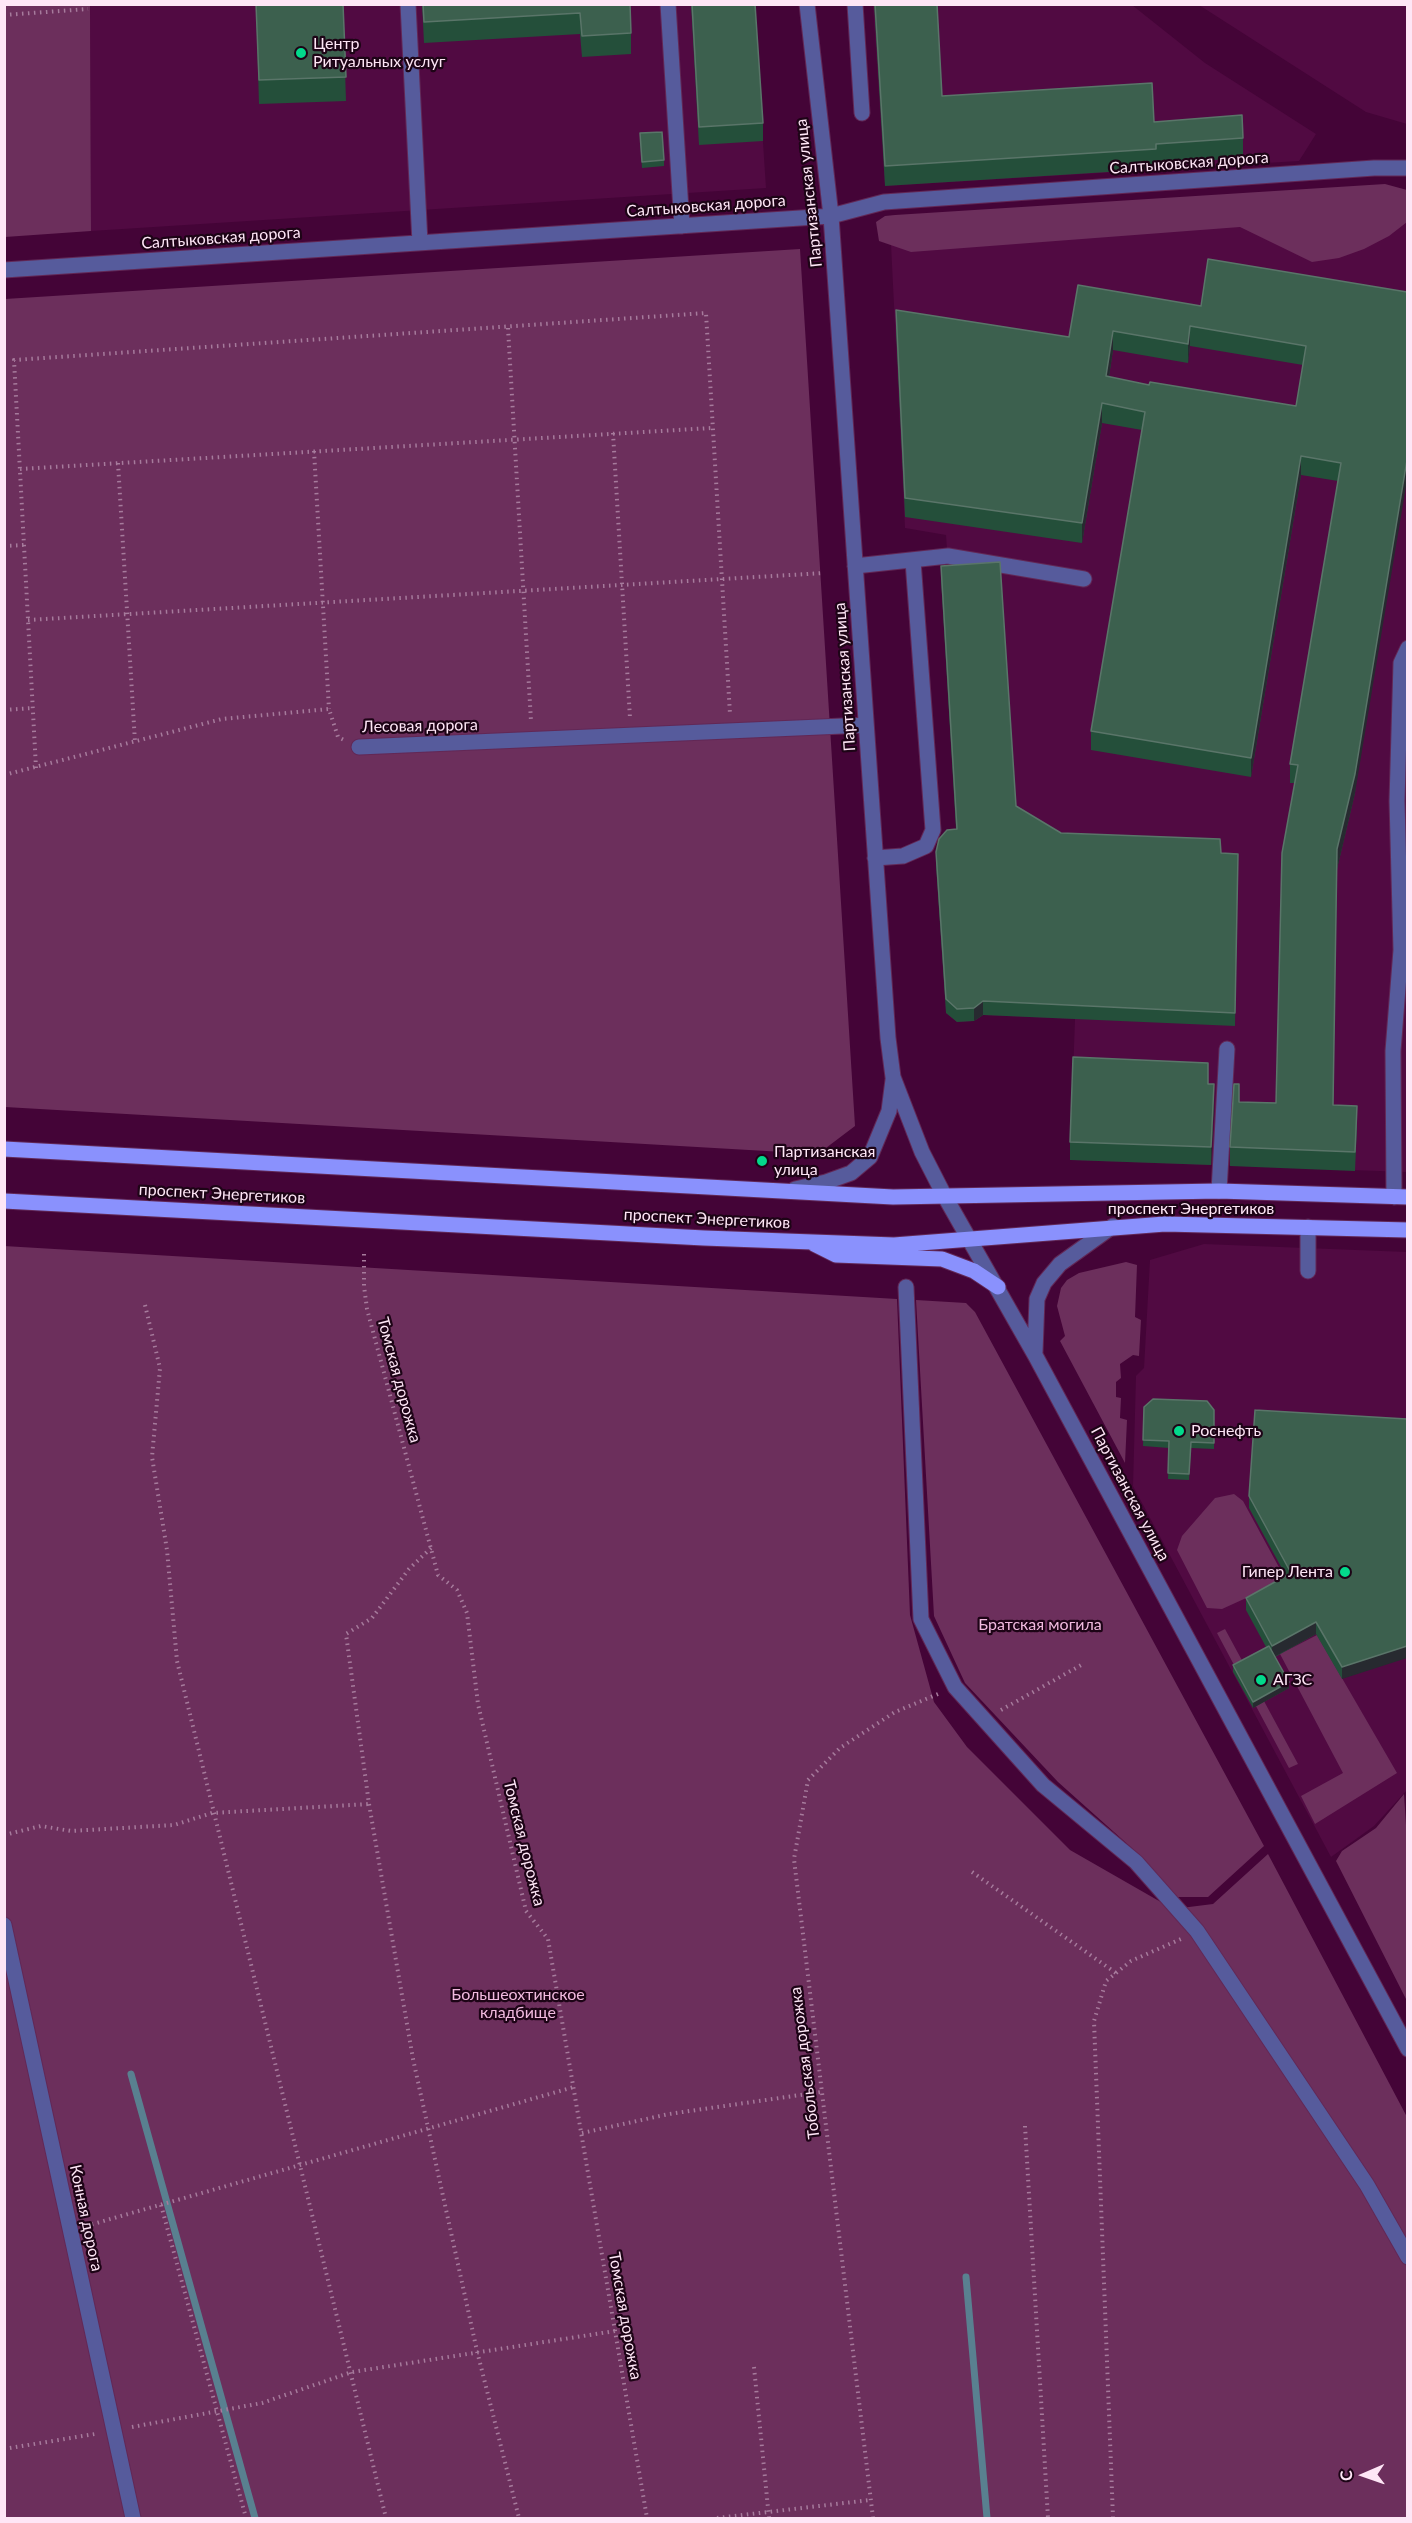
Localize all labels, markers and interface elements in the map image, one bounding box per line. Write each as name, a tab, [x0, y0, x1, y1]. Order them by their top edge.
place label: Центр Ритуальных услуг	[313, 34, 445, 72]
marker: Центр Ритуальных услуг	[294, 46, 308, 60]
street label: Партизанская улица	[792, 118, 826, 268]
street label: Салтыковская дорога	[1109, 148, 1269, 178]
street label: Салтыковская дорога	[626, 191, 786, 221]
street label: Салтыковская дорога	[141, 223, 301, 253]
street label: Партизанская улица	[830, 602, 860, 752]
street label: Лесовая дорога	[362, 715, 478, 737]
place label: Партизанская улица	[774, 1142, 875, 1180]
marker: Партизанская улица	[755, 1154, 769, 1168]
street label: проспект Энергетиков	[138, 1180, 306, 1208]
street label: проспект Энергетиков	[1108, 1199, 1274, 1219]
street label: проспект Энергетиков	[623, 1205, 791, 1233]
street label: Томская дорожка	[373, 1315, 425, 1445]
place label: Роснефть	[1191, 1421, 1261, 1441]
street label: Партизанская улица	[1086, 1424, 1174, 1564]
marker: Роснефть	[1172, 1424, 1186, 1438]
place label: Гипер Лента	[1242, 1562, 1333, 1582]
marker: Гипер Лента	[1338, 1565, 1352, 1579]
park label: Братская могила	[978, 1615, 1102, 1635]
place label: АГЗС	[1273, 1670, 1312, 1690]
marker: АГЗС	[1254, 1673, 1268, 1687]
street label: Томская дорожка	[499, 1778, 549, 1908]
park label: Большеохтинское кладбище	[451, 1985, 585, 2023]
street label: Тобольская дорожка	[786, 1986, 824, 2140]
street label: Конная дорога	[65, 2163, 107, 2273]
street label: Томская дорожка	[604, 2251, 646, 2381]
north arrow	[1334, 2445, 1394, 2505]
text: С	[1336, 2470, 1355, 2481]

